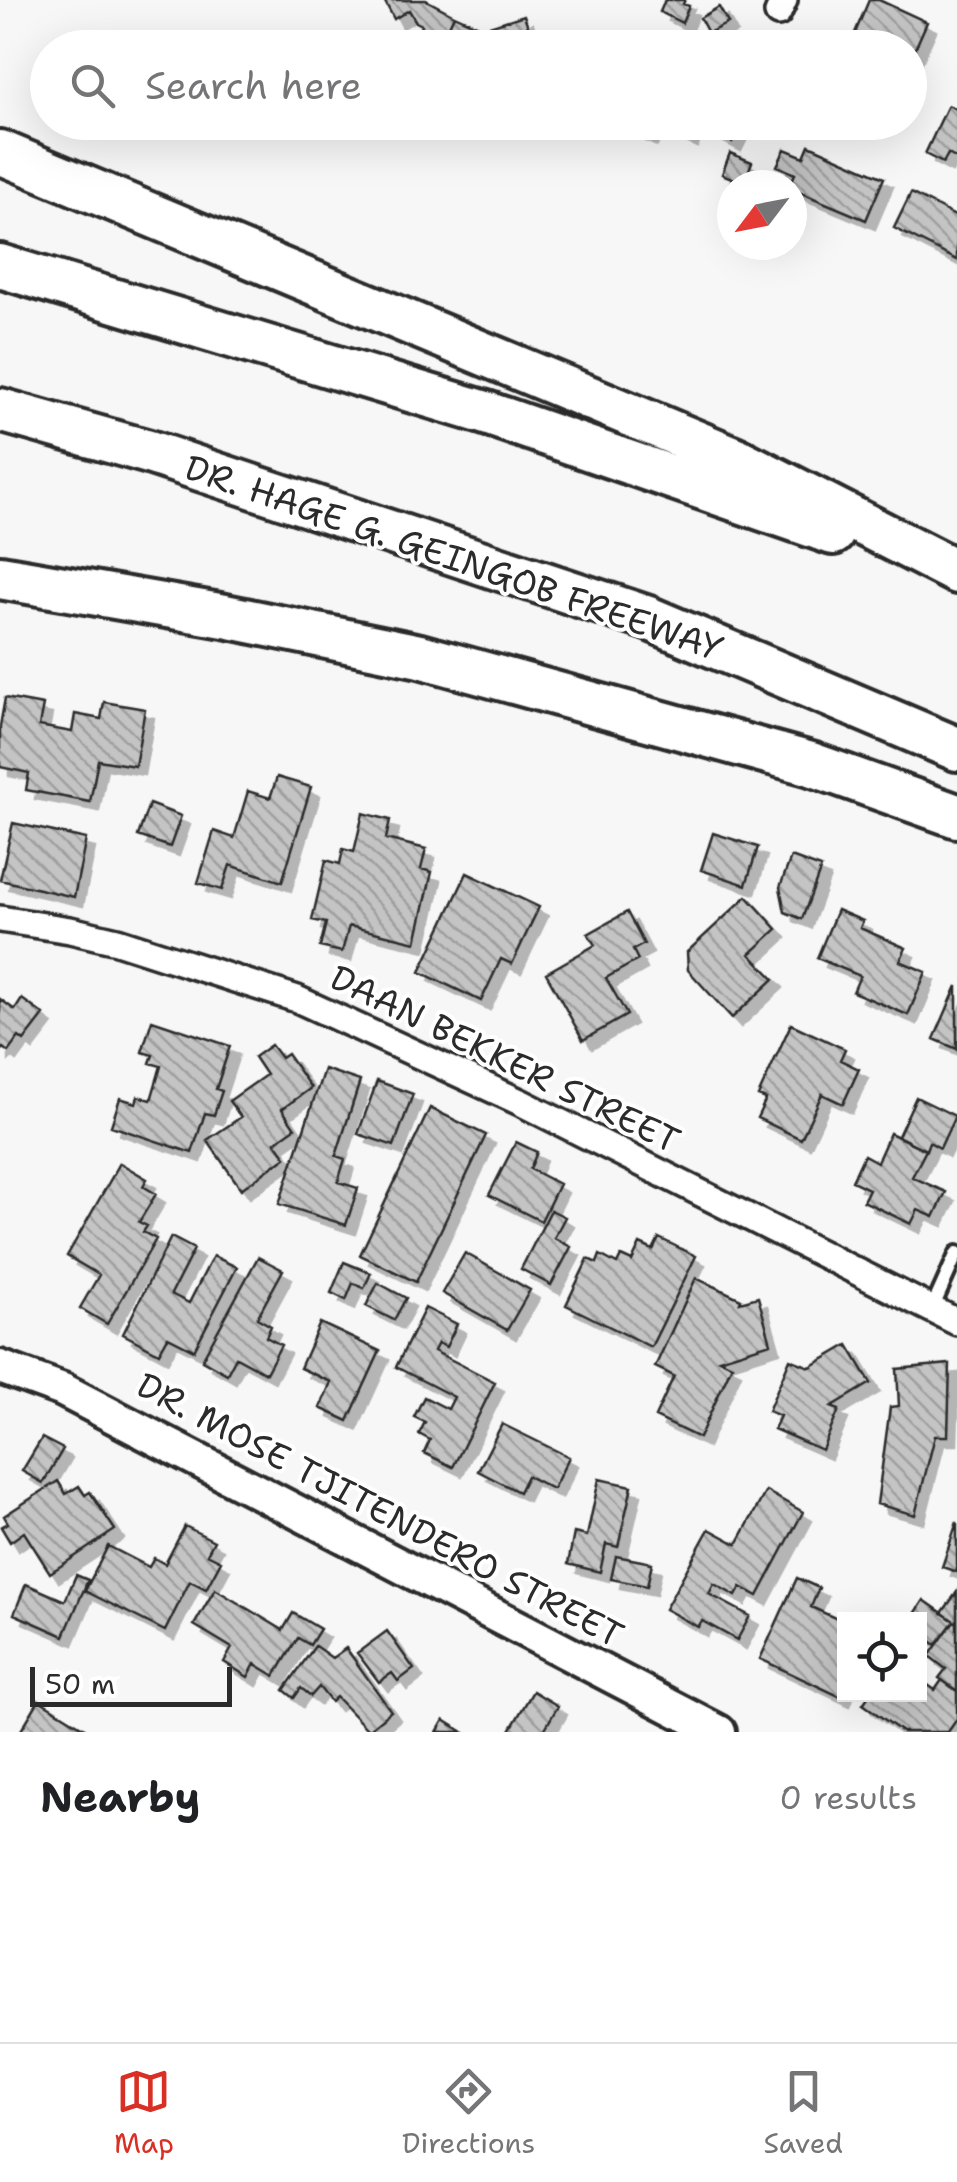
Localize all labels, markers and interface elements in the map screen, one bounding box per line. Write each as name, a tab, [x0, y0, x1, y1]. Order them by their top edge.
search box	[30, 30, 927, 140]
icon: search	[65, 58, 120, 113]
text: Search here	[145, 60, 362, 111]
north arrow	[717, 170, 807, 260]
street label: DR. HAGE G. GEINGOB FREEWAY	[179, 443, 729, 672]
street label: DAAN BEKKER STREET	[323, 953, 688, 1164]
street label: DR. MOSE TJITENDERO STREET	[129, 1361, 632, 1658]
map controls	[837, 1612, 927, 1702]
button: locate	[837, 1612, 927, 1702]
scale bar	[30, 1662, 232, 1706]
text: 50 m	[45, 1665, 115, 1703]
text: Nearby	[40, 1769, 200, 1825]
text: 0 results	[780, 1776, 917, 1819]
tab: Map	[114, 2064, 174, 2162]
tab: Directions	[402, 2064, 535, 2162]
tab: Saved	[763, 2064, 843, 2162]

